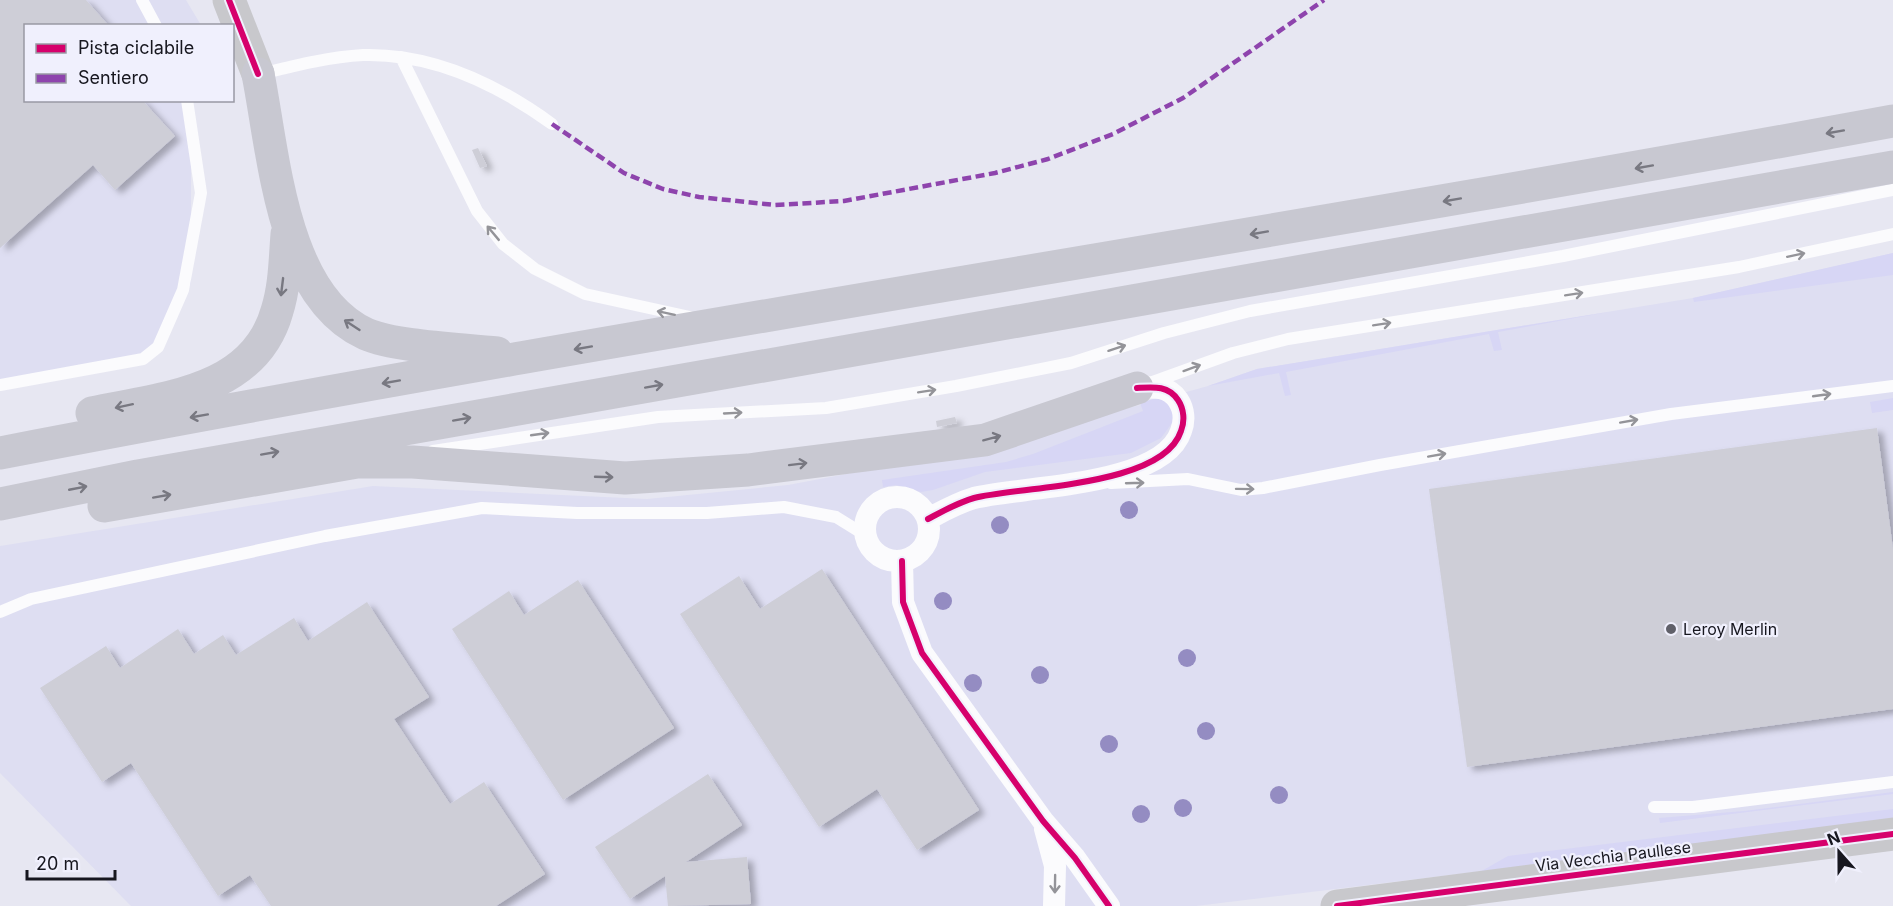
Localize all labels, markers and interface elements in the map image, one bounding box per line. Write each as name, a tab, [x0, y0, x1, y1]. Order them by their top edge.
legend	[24, 24, 234, 102]
text: Pista ciclabile	[78, 37, 194, 58]
text: Sentiero	[78, 67, 149, 88]
one-way arrow	[1826, 127, 1846, 138]
one-way arrow	[1634, 162, 1654, 173]
one-way arrow	[1442, 195, 1462, 206]
one-way arrow	[486, 226, 500, 241]
one-way arrow	[1250, 228, 1270, 239]
one-way arrow	[1786, 249, 1805, 260]
one-way arrow	[276, 277, 287, 296]
one-way arrow	[1564, 288, 1584, 299]
one-way arrow	[657, 306, 676, 318]
one-way arrow	[343, 319, 360, 332]
one-way arrow	[1371, 319, 1391, 330]
one-way arrow	[1107, 342, 1126, 353]
one-way arrow	[574, 343, 594, 354]
one-way arrow	[1182, 362, 1201, 373]
one-way arrow	[382, 377, 401, 388]
one-way arrow	[643, 380, 663, 391]
one-way arrow	[916, 385, 936, 396]
one-way arrow	[1812, 389, 1832, 400]
one-way arrow	[115, 401, 135, 412]
one-way arrow	[723, 407, 743, 418]
one-way arrow	[190, 411, 209, 422]
one-way arrow	[451, 414, 471, 425]
one-way arrow	[1619, 415, 1638, 426]
one-way arrow	[529, 429, 549, 440]
one-way arrow	[982, 432, 1001, 443]
one-way arrow	[259, 447, 279, 458]
one-way arrow	[1427, 449, 1446, 460]
one-way arrow	[788, 458, 808, 469]
one-way arrow	[594, 471, 614, 483]
one-way arrow	[1125, 477, 1145, 489]
one-way arrow	[68, 482, 87, 493]
one-way arrow	[1235, 483, 1255, 494]
one-way arrow	[152, 490, 171, 501]
place label: Leroy Merlin	[1683, 619, 1777, 639]
marker: Leroy Merlin	[1664, 622, 1678, 636]
north arrow	[1809, 822, 1869, 882]
text: N	[1824, 826, 1843, 850]
street label: Via Vecchia Paullese	[1534, 837, 1692, 875]
scale bar	[27, 843, 116, 881]
text: 20 m	[36, 853, 79, 874]
one-way arrow	[1049, 873, 1060, 893]

